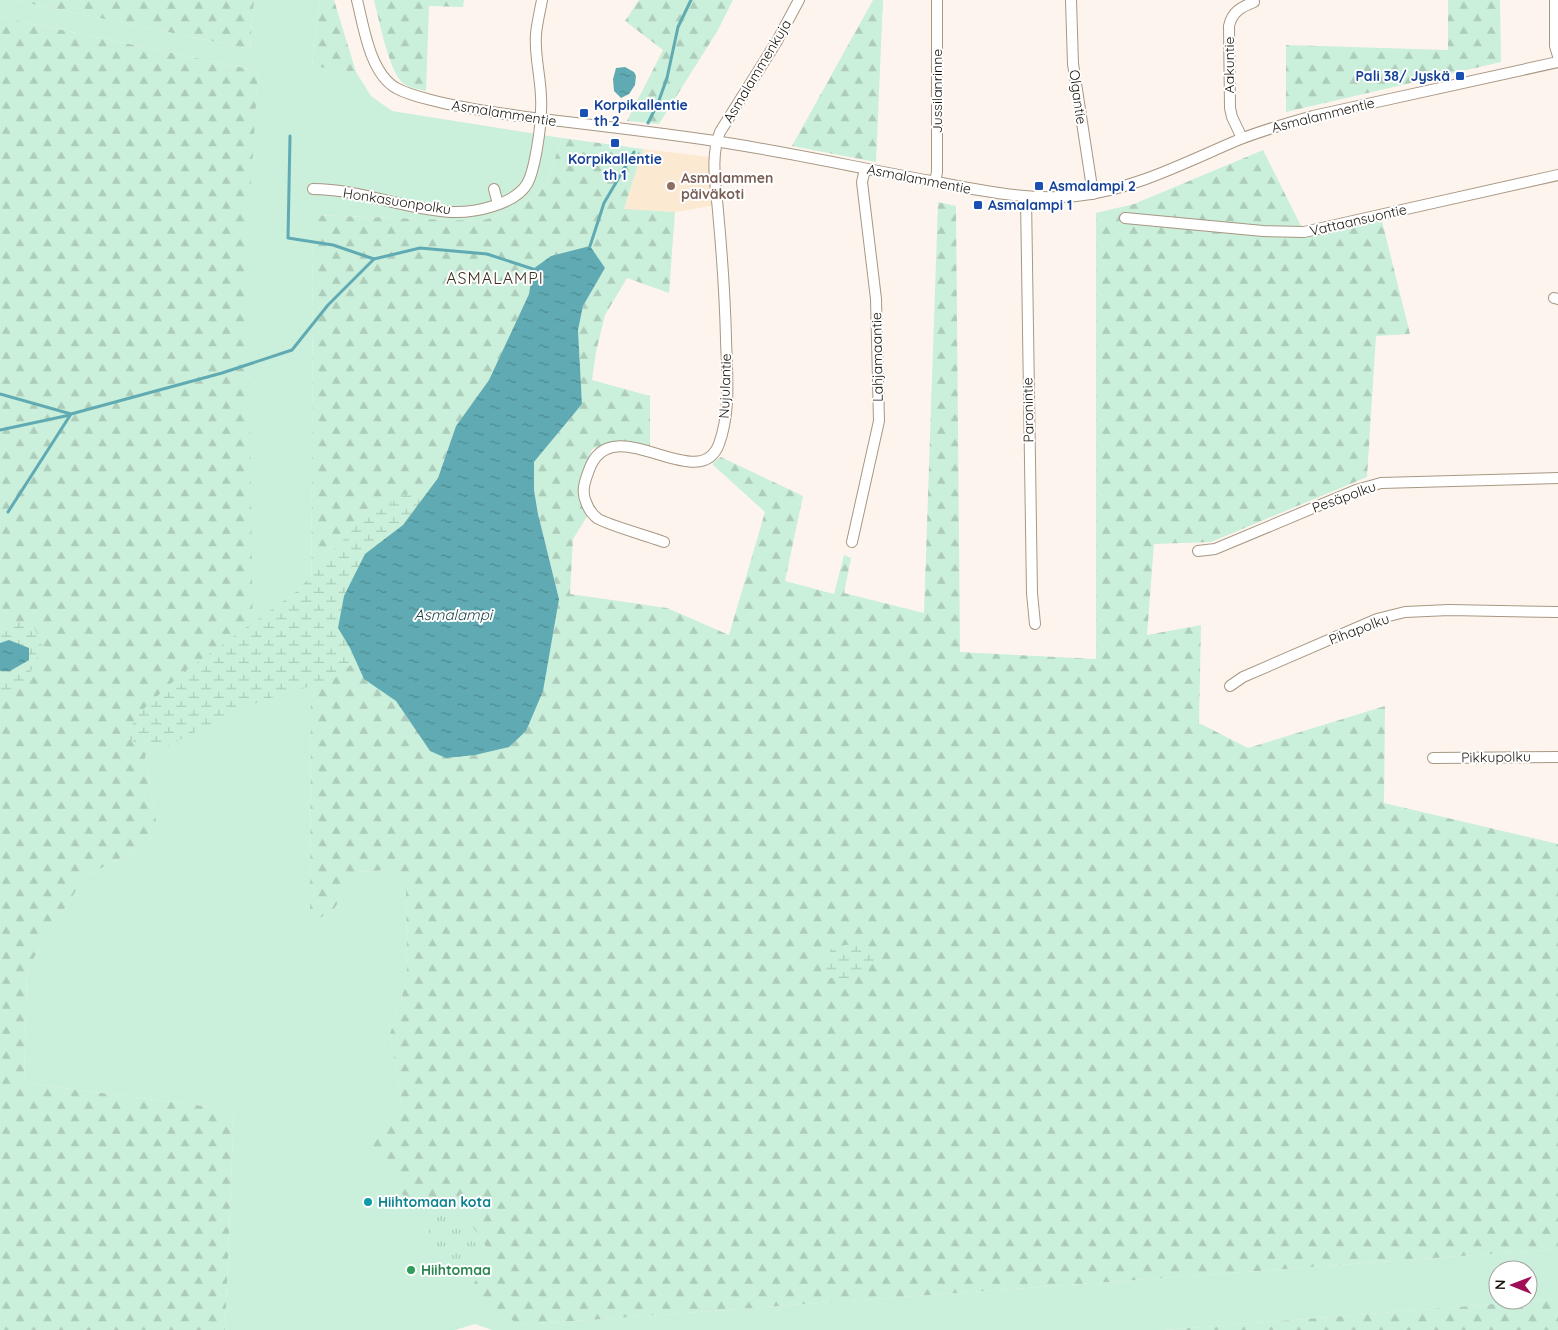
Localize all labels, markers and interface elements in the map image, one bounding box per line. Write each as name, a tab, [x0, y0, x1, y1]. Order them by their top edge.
street label: Asmalammenkuja	[719, 16, 795, 126]
street label: Aakuntie	[1220, 36, 1238, 93]
street label: Jussilanrinne	[928, 49, 946, 133]
place label: Pali 38/ Jyskä	[1356, 67, 1450, 85]
street label: Olgantie	[1065, 69, 1091, 125]
marker: Pali 38/ Jyskä	[1454, 70, 1466, 82]
street label: Asmalammentie	[1270, 93, 1377, 137]
street label: Asmalammentie	[450, 96, 558, 130]
place label: Korpikallentie th 2	[594, 96, 688, 130]
marker: Korpikallentie th 2	[578, 107, 590, 119]
marker: Korpikallentie th 1	[609, 137, 621, 149]
place label: Korpikallentie th 1	[568, 150, 662, 184]
street label: Asmalammentie	[865, 160, 973, 198]
place label: Asmalammen päiväkoti	[681, 169, 773, 203]
place label: Asmalampi 2	[1049, 177, 1136, 195]
marker: Asmalammen päiväkoti	[665, 180, 677, 192]
marker: Asmalampi 2	[1033, 180, 1045, 192]
street label: Honkasuonpolku	[342, 184, 452, 218]
place label: Asmalampi 1	[988, 196, 1072, 214]
marker: Asmalampi 1	[972, 199, 984, 211]
street label: Vattaansuontie	[1308, 200, 1408, 240]
district label: ASMALAMPI	[446, 268, 544, 288]
street label: Lahjamaantie	[867, 312, 887, 402]
street label: Nujulantie	[715, 353, 735, 419]
street label: Paronintie	[1018, 377, 1038, 443]
street label: Pesäpolku	[1310, 477, 1378, 517]
water label: Asmalampi	[414, 605, 494, 624]
street label: Pihapolku	[1326, 609, 1392, 649]
street label: Pikkupolku	[1461, 747, 1531, 767]
place label: Hiihtomaan kota	[378, 1193, 491, 1211]
marker: Hiihtomaan kota	[362, 1196, 374, 1208]
north arrow	[1488, 1260, 1538, 1310]
place label: Hiihtomaa	[421, 1261, 491, 1279]
marker: Hiihtomaa	[405, 1264, 417, 1276]
text: N	[1491, 1279, 1509, 1290]

